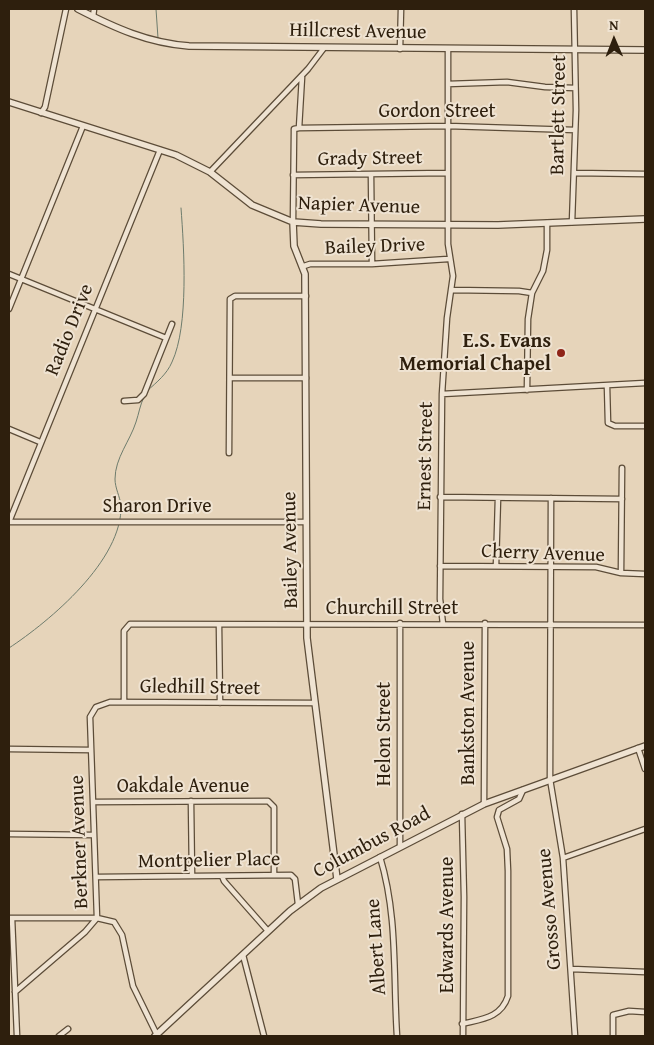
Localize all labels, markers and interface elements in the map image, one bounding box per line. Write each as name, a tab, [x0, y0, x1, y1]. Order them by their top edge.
north arrow	[589, 15, 639, 65]
text: N	[609, 15, 619, 35]
street label: Hillcrest Avenue	[289, 19, 427, 45]
street label: Bartlett Street	[546, 55, 572, 175]
street label: Gordon Street	[378, 100, 496, 124]
street label: Grady Street	[317, 146, 423, 172]
street label: Napier Avenue	[297, 192, 421, 220]
street label: Bailey Drive	[324, 233, 426, 261]
street label: Radio Drive	[41, 281, 99, 379]
place label: E.S. Evans Memorial Chapel	[399, 330, 551, 377]
marker: E.S. Evans Memorial Chapel	[555, 347, 567, 359]
street label: Ernest Street	[413, 401, 439, 511]
street label: Bailey Avenue	[278, 491, 304, 609]
street label: Sharon Drive	[102, 495, 212, 519]
street label: Cherry Avenue	[481, 540, 605, 568]
street label: Churchill Street	[326, 597, 458, 621]
street label: Bankston Avenue	[457, 641, 481, 785]
street label: Gledhill Street	[140, 675, 260, 701]
street label: Helon Street	[373, 682, 397, 786]
street label: Berkner Avenue	[66, 775, 94, 909]
street label: Oakdale Avenue	[117, 775, 249, 799]
street label: Columbus Road	[309, 802, 435, 884]
street label: Grosso Avenue	[533, 847, 567, 971]
street label: Montpelier Place	[138, 848, 280, 874]
street label: Edwards Avenue	[436, 857, 460, 993]
street label: Albert Lane	[362, 898, 392, 996]

